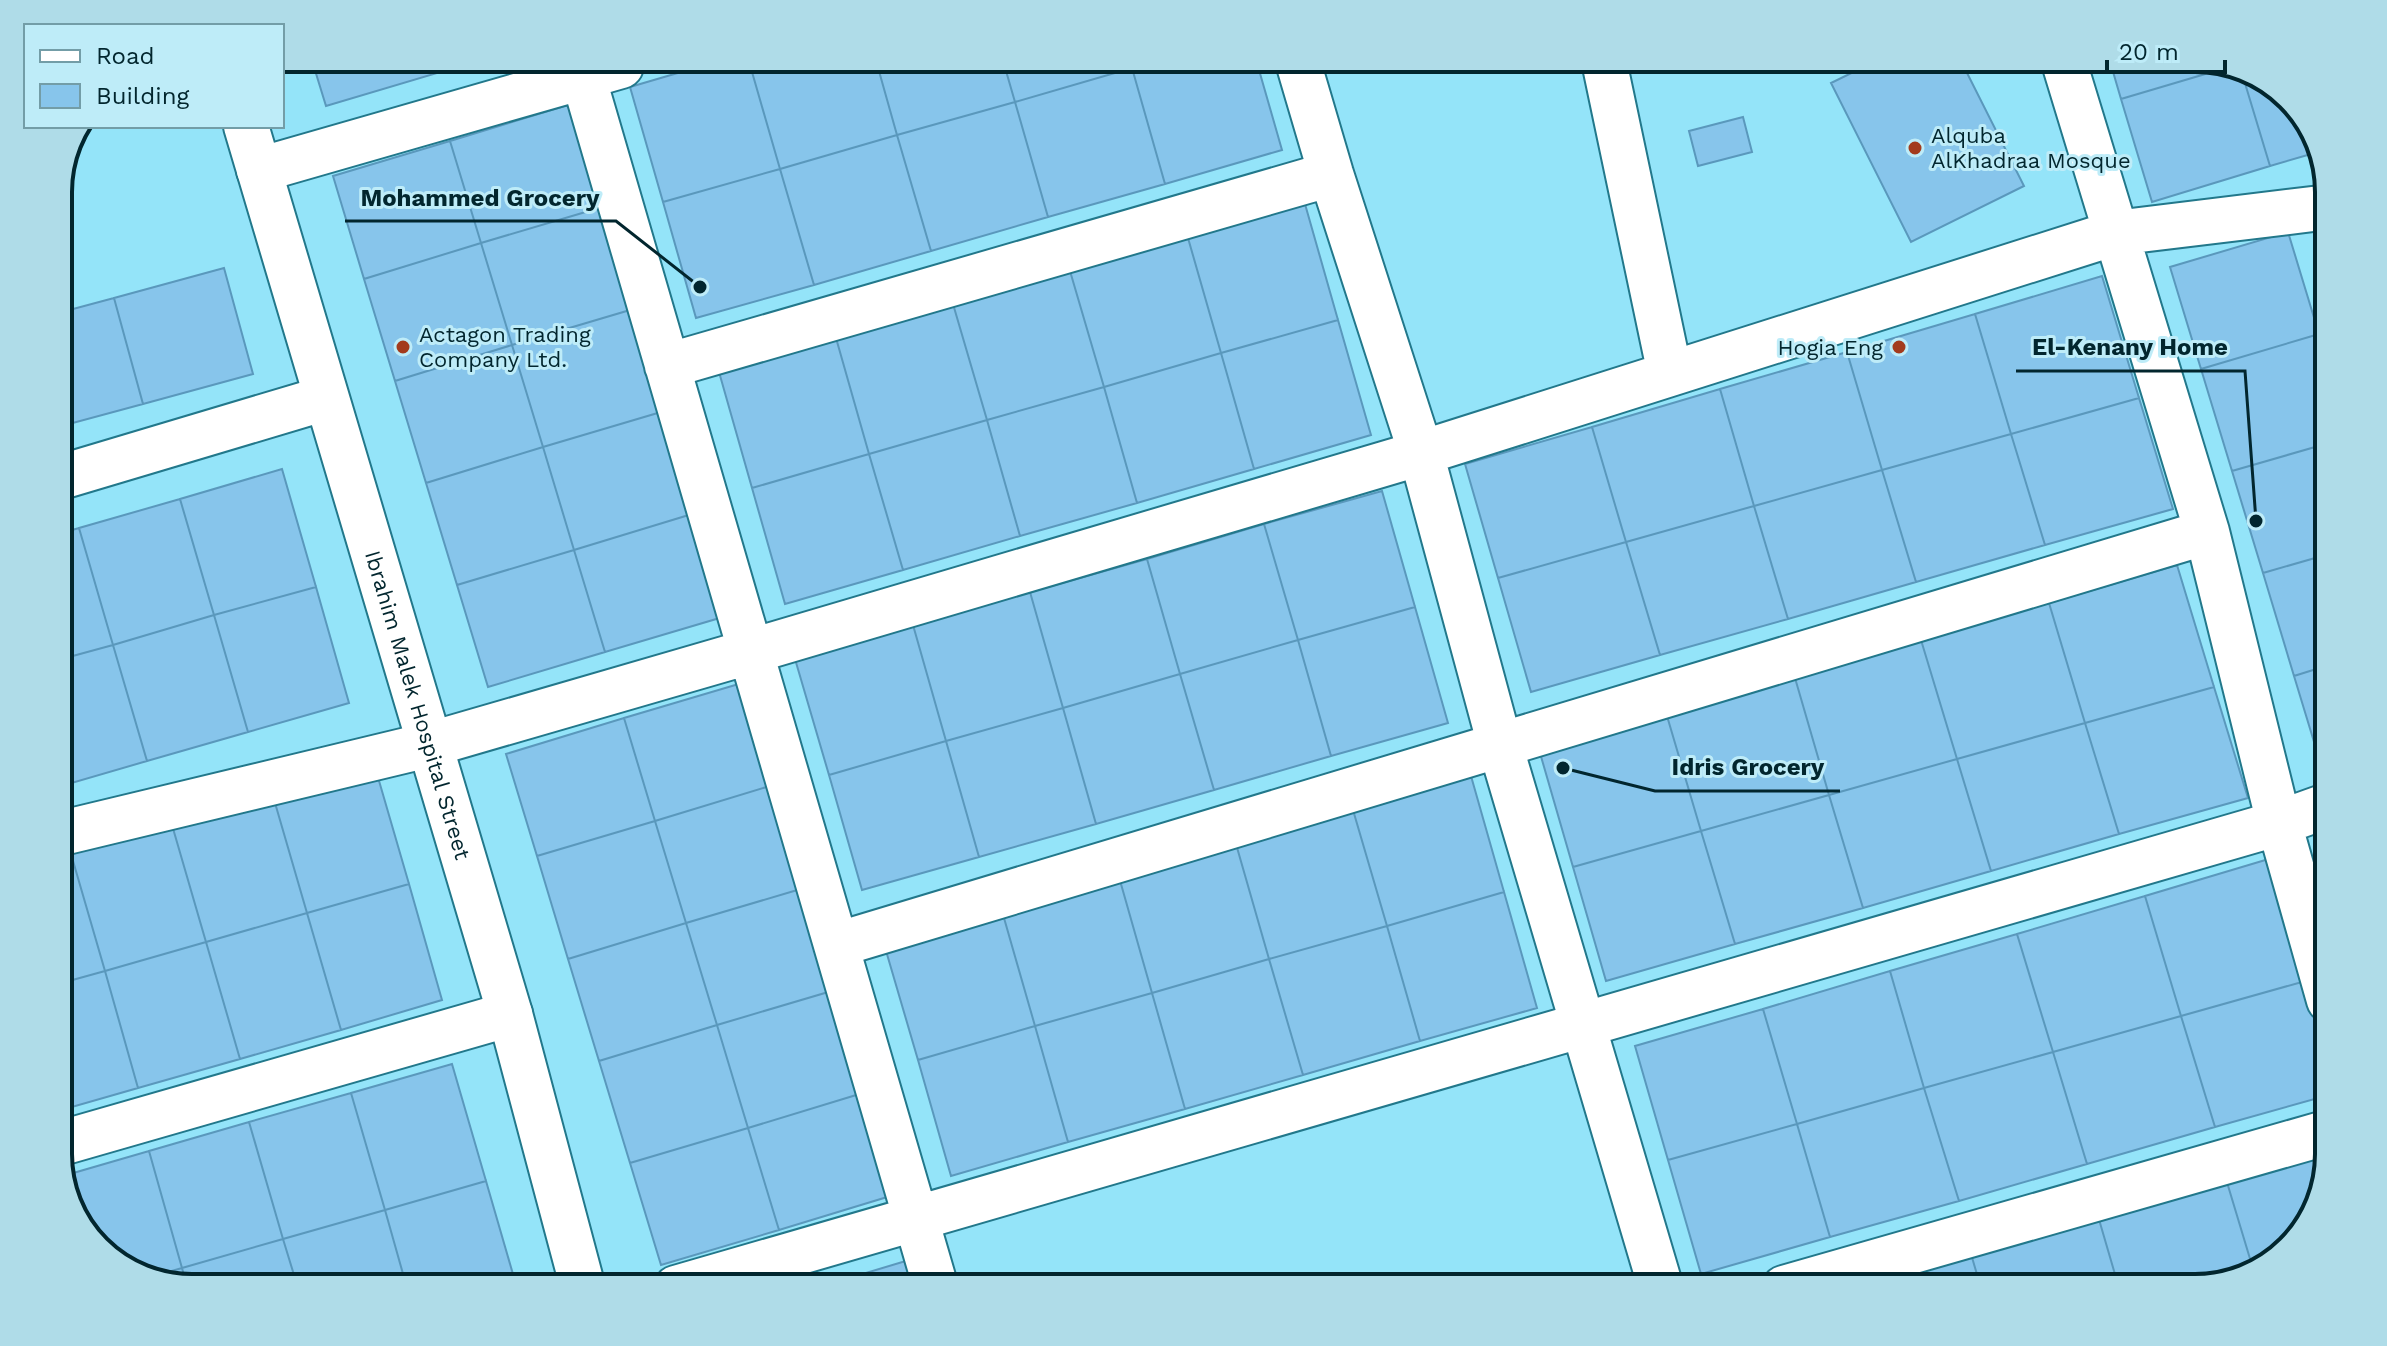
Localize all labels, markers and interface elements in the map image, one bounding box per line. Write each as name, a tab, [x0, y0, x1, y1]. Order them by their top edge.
legend	[24, 24, 284, 128]
scale bar	[2107, 24, 2225, 74]
text: 20 m	[2119, 38, 2179, 66]
text: Road	[96, 42, 155, 70]
text: Building	[96, 82, 189, 110]
place label: Alquba AlKhadraa Mosque	[1931, 123, 2131, 173]
marker: Alquba AlKhadraa Mosque	[1906, 139, 1924, 157]
callout: Mohammed Grocery	[345, 173, 616, 221]
text: Mohammed Grocery	[360, 184, 600, 212]
place label: Actagon Trading Company Ltd.	[419, 322, 591, 372]
callout: El-Kenany Home	[2016, 323, 2245, 371]
text: El-Kenany Home	[2032, 333, 2228, 361]
place label: Hogia Eng	[1777, 335, 1883, 360]
marker: Actagon Trading Company Ltd.	[394, 338, 412, 356]
marker: Hogia Eng	[1890, 338, 1908, 356]
street label: Ibrahim Malek Hospital Street	[360, 547, 476, 862]
callout: Idris Grocery	[1655, 743, 1840, 791]
text: Idris Grocery	[1672, 753, 1825, 781]

